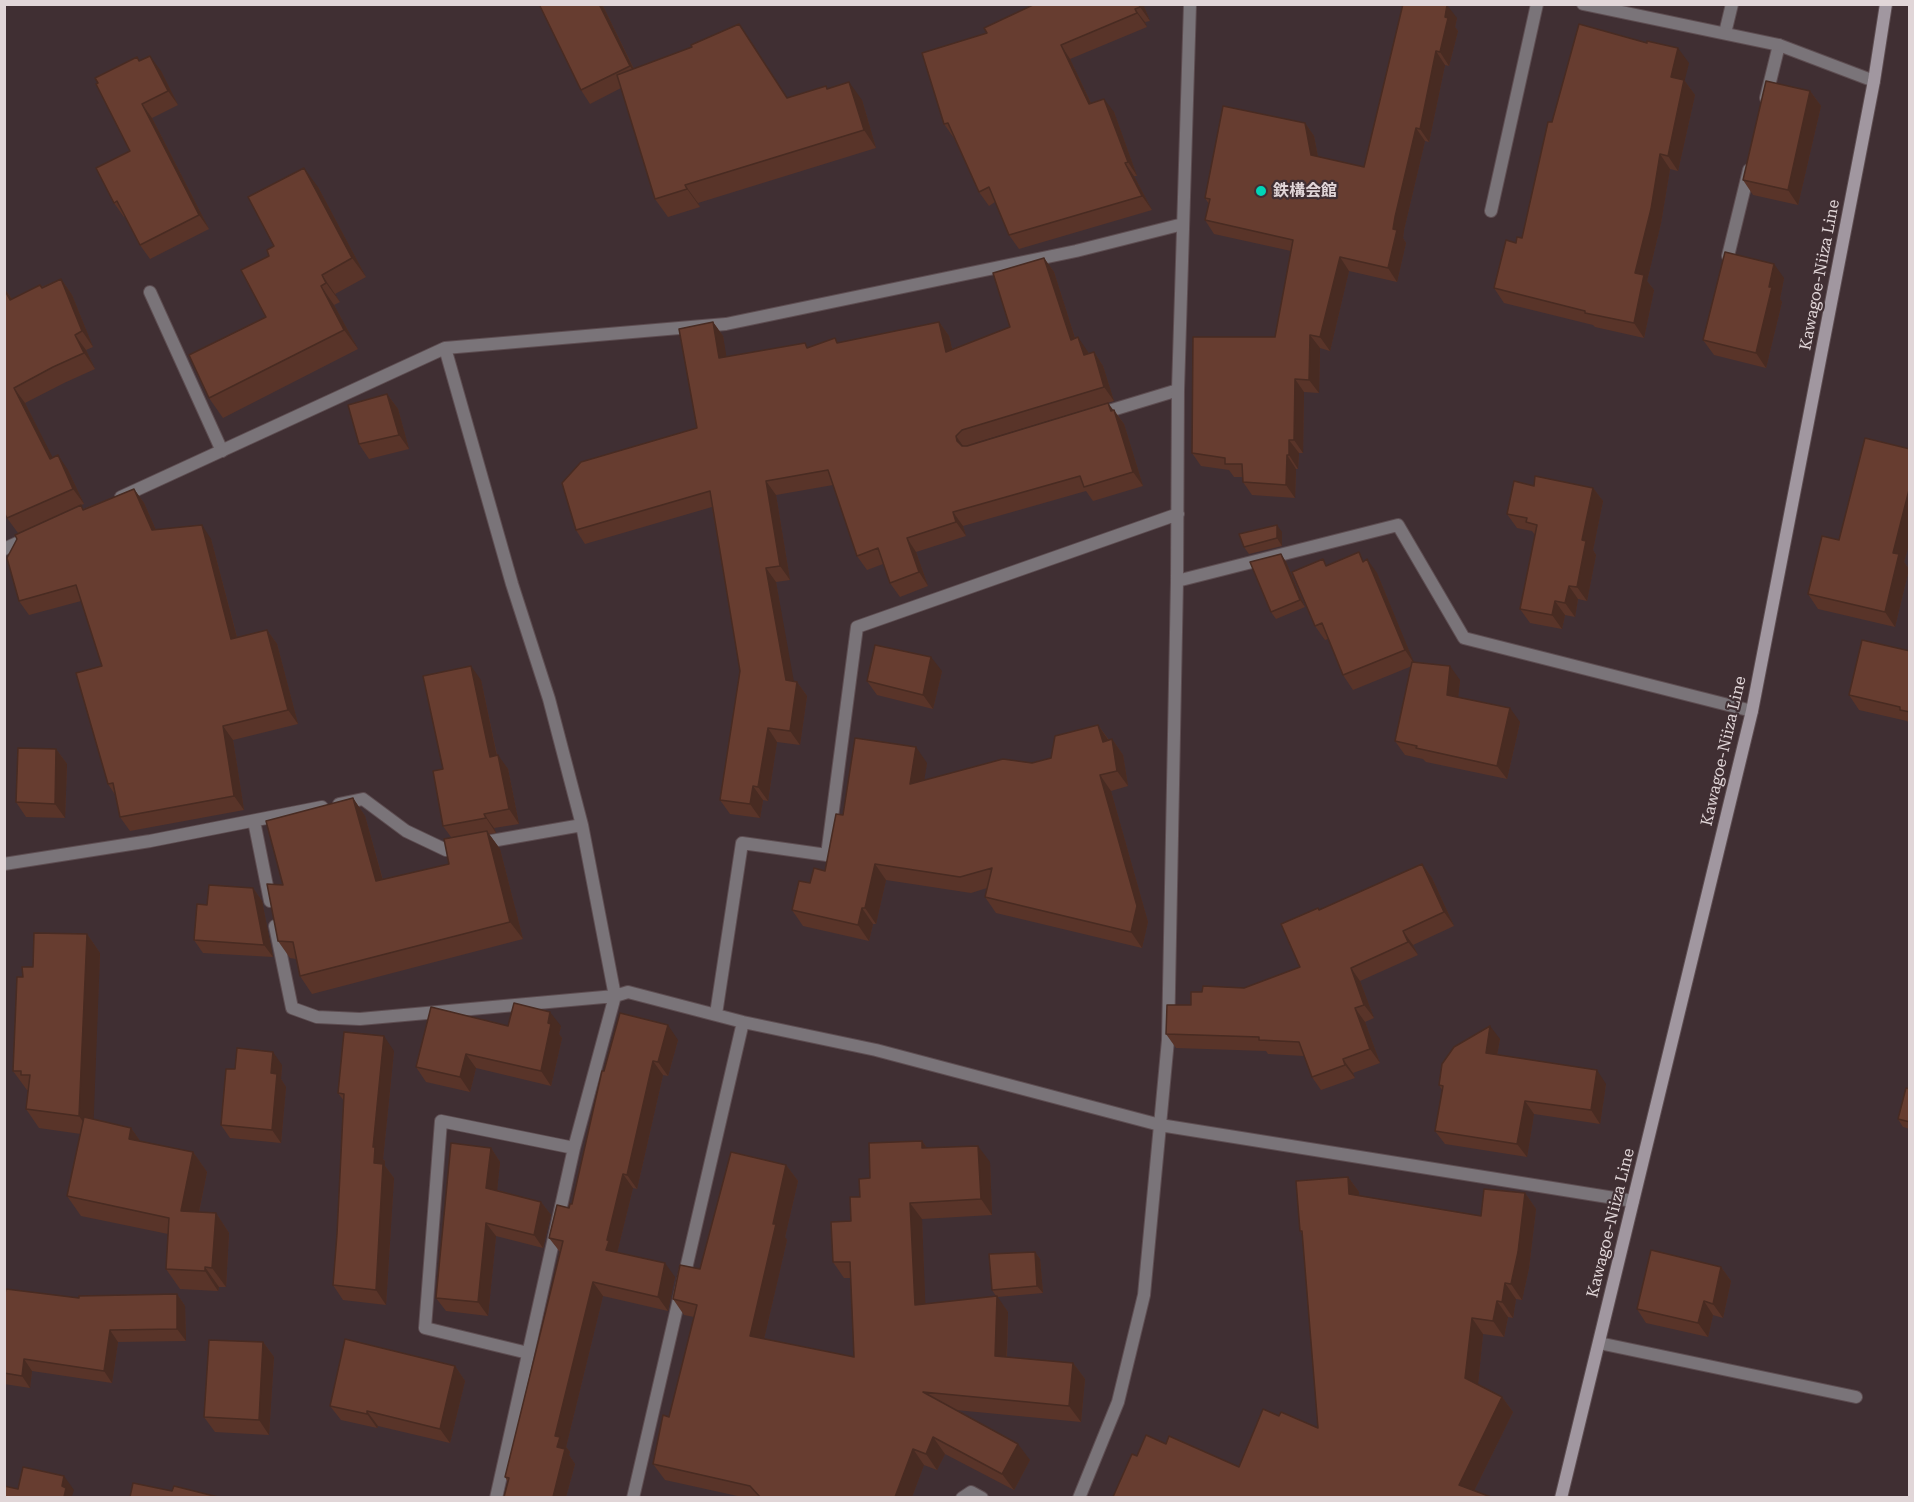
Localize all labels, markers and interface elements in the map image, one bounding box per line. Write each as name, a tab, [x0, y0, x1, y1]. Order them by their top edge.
place label: 鉄構会館	[1273, 181, 1337, 201]
marker: 鉄構会館	[1254, 184, 1268, 198]
street label: Kawagoe-Niiza Line	[1796, 198, 1844, 352]
street label: Kawagoe-Niiza Line	[1697, 674, 1751, 828]
street label: Kawagoe-Niiza Line	[1583, 1146, 1639, 1300]

